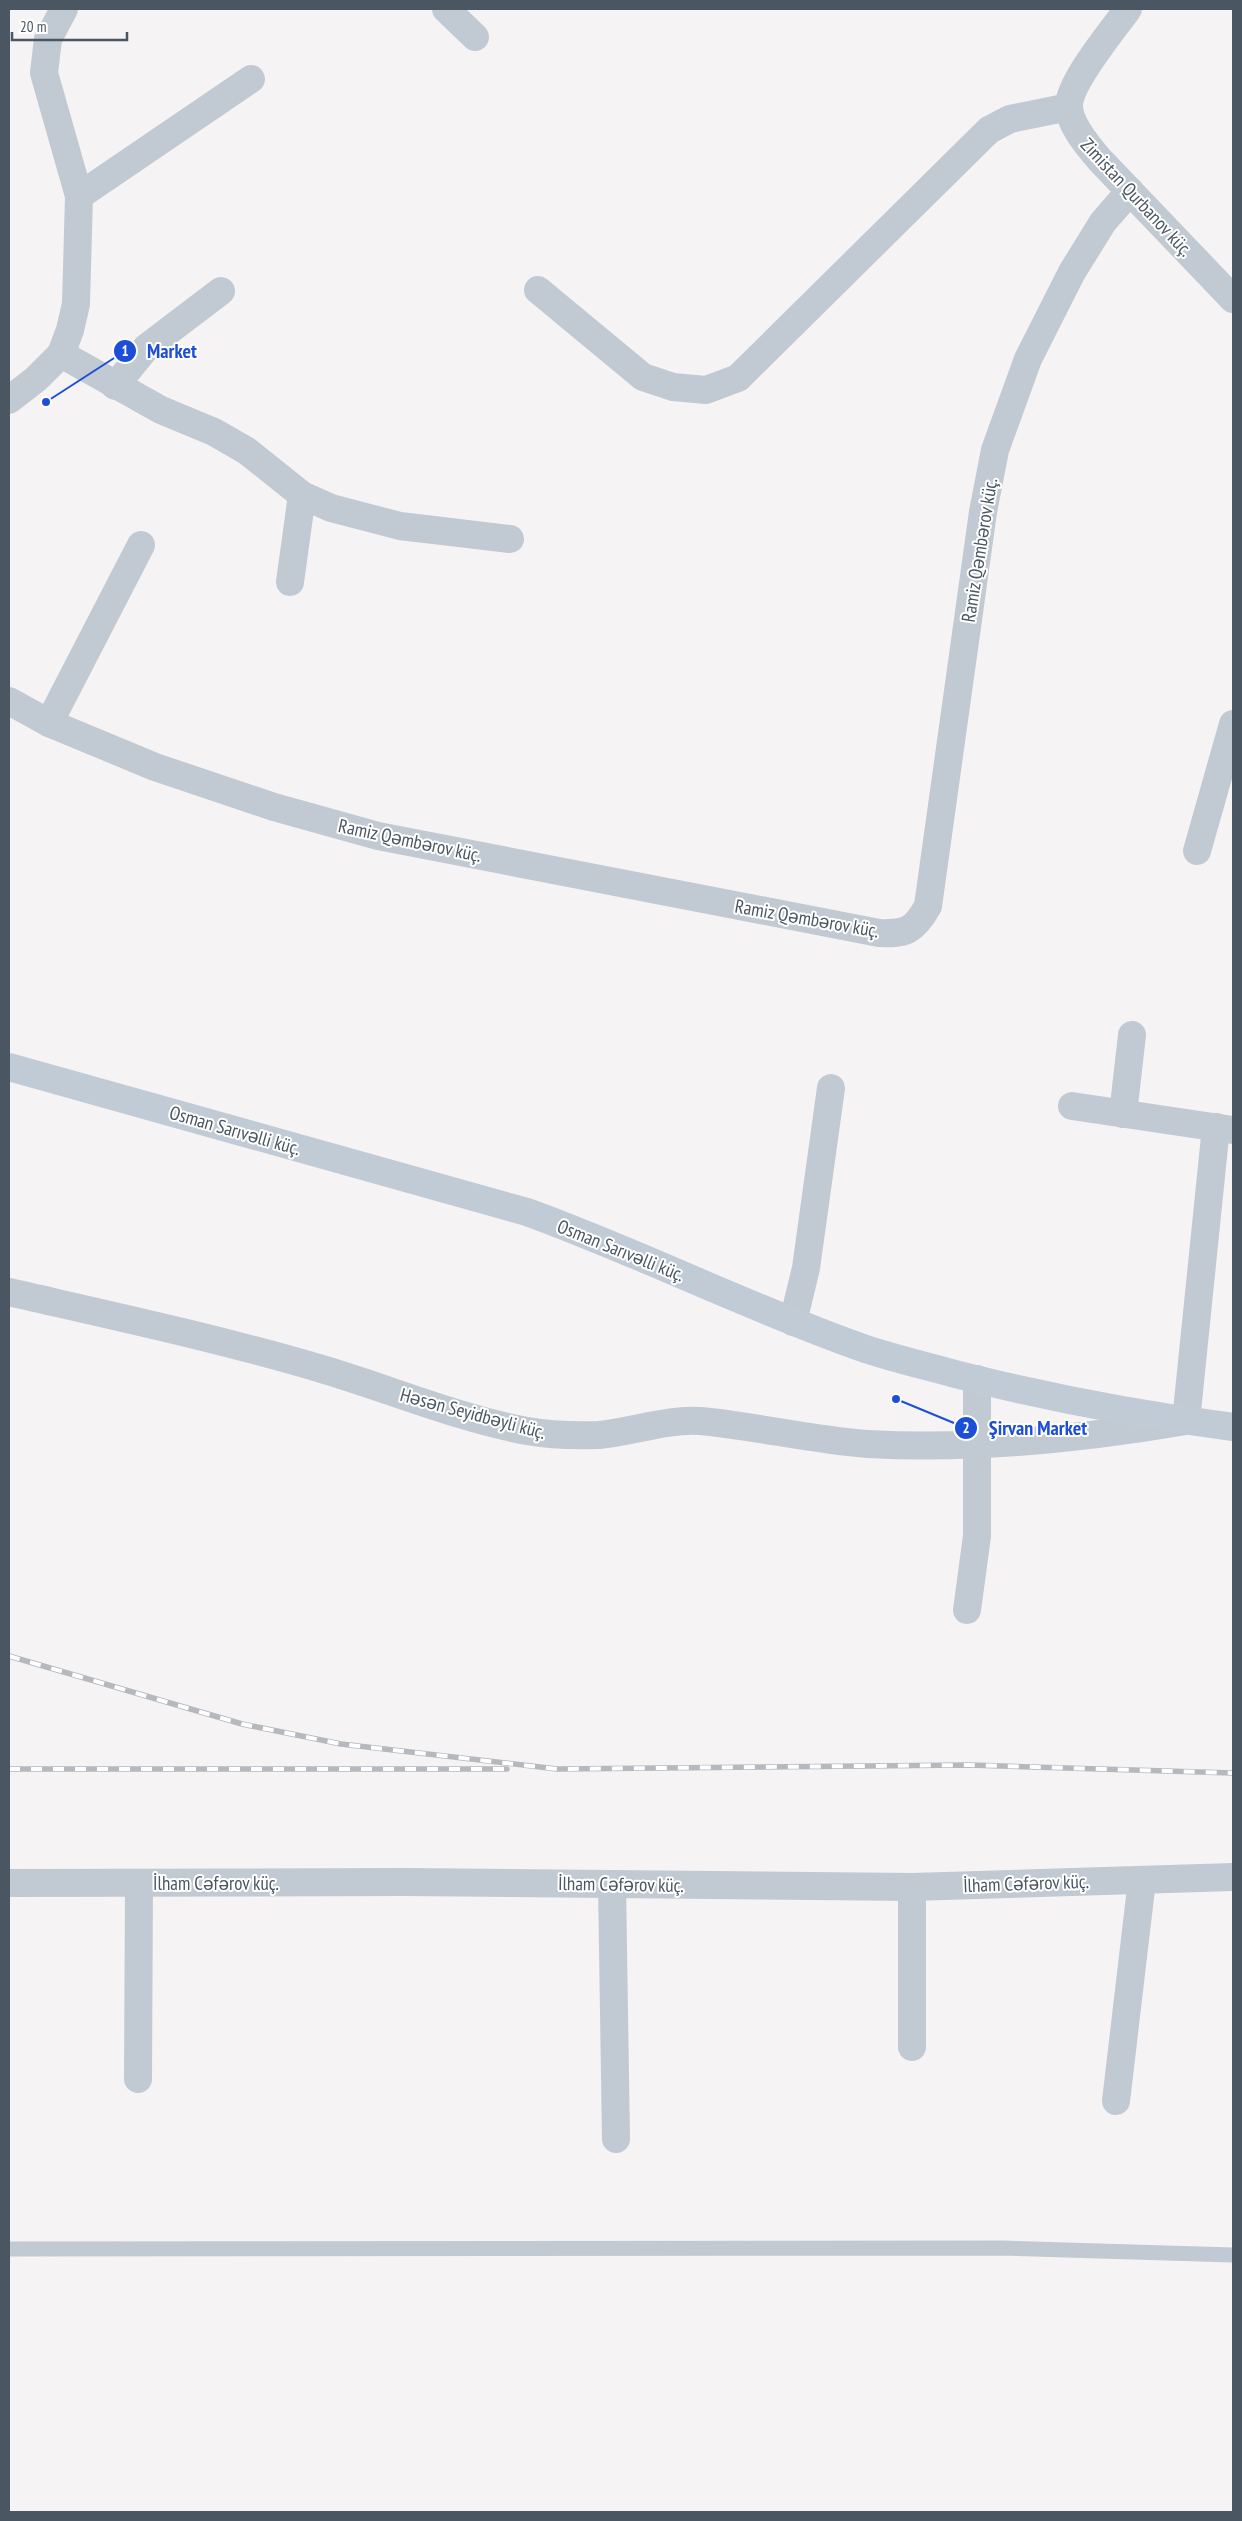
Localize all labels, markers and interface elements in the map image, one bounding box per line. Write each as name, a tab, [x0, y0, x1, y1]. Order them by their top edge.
scale bar	[12, 10, 128, 42]
text: 20 m	[20, 17, 46, 36]
street label: Zimistan Qurbanov küç.	[1076, 133, 1198, 261]
callout: Market	[112, 333, 207, 368]
text: Market	[147, 338, 197, 364]
text: 1	[121, 341, 129, 360]
street label: Ramiz Qəmbərov küç.	[956, 476, 1002, 624]
street label: Ramiz Qəmbərov küç.	[336, 813, 484, 867]
street label: Ramiz Qəmbərov küç.	[733, 894, 881, 942]
street label: Osman Sarıvəlli küç.	[167, 1100, 303, 1160]
street label: Osman Sarıvəlli küç.	[554, 1214, 688, 1286]
street label: Həsən Seyidbəyli küç.	[398, 1382, 548, 1444]
callout: Şirvan Market	[954, 1411, 1097, 1446]
text: Şirvan Market	[989, 1415, 1087, 1441]
text: 2	[962, 1418, 970, 1437]
street label: İlham Cəfərov küç.	[963, 1869, 1089, 1897]
street label: İlham Cəfərov küç.	[153, 1871, 279, 1895]
street label: İlham Cəfərov küç.	[558, 1871, 684, 1897]

